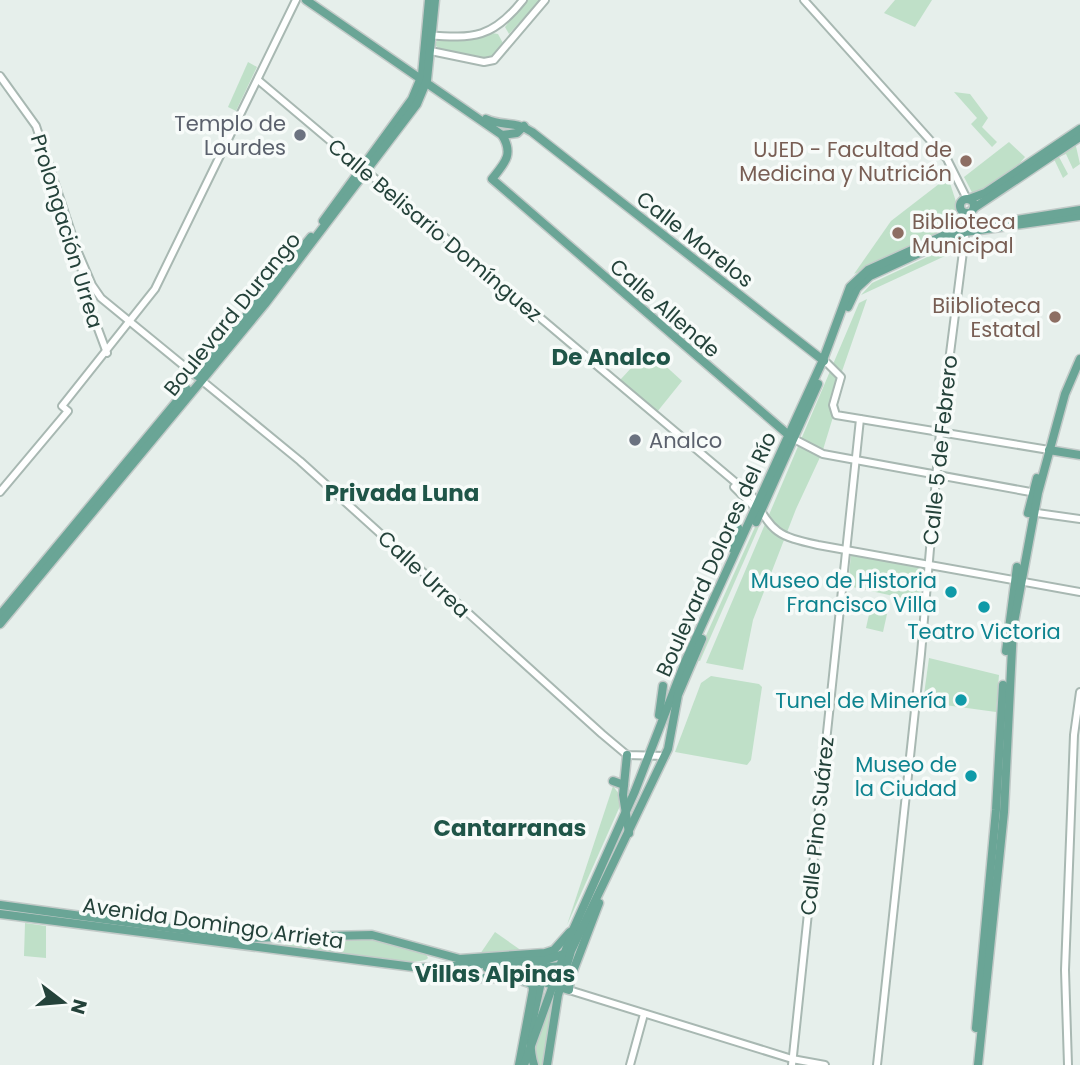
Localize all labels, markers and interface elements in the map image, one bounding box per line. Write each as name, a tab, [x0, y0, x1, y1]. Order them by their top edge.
place label: Templo de Lourdes	[174, 109, 286, 162]
marker: Templo de Lourdes	[292, 127, 308, 143]
street label: Prolongación Urrea	[24, 130, 110, 332]
street label: Calle Belisario Domínguez	[322, 132, 548, 328]
place label: UJED - Facultad de Medicina y Nutrición	[739, 135, 952, 188]
marker: UJED - Facultad de Medicina y Nutrición	[958, 153, 974, 169]
street label: Calle Morelos	[630, 184, 760, 294]
place label: Biblioteca Municipal	[912, 207, 1016, 260]
marker: Biblioteca Municipal	[890, 225, 906, 241]
street label: Boulevard Durango	[157, 226, 307, 402]
street label: Calle Allende	[604, 252, 726, 364]
place label: Biiblioteca Estatal	[932, 291, 1041, 344]
marker: Biiblioteca Estatal	[1047, 309, 1063, 325]
district label: De Analco	[551, 341, 671, 373]
street label: Calle 5 de Febrero	[916, 354, 964, 546]
place label: Analco	[649, 426, 722, 455]
street label: Boulevard Dolores del Río	[649, 427, 783, 681]
marker: Analco	[627, 432, 643, 448]
district label: Privada Luna	[325, 477, 479, 509]
street label: Calle Urrea	[372, 524, 476, 624]
place label: Museo de Historia Francisco Villa	[751, 566, 937, 619]
marker: Museo de Historia Francisco Villa	[943, 584, 959, 600]
marker: Teatro Victoria	[976, 599, 992, 615]
place label: Teatro Victoria	[907, 617, 1061, 646]
place label: Tunel de Minería	[775, 686, 947, 715]
marker: Tunel de Minería	[953, 692, 969, 708]
street label: Calle Pino Suárez	[793, 735, 841, 917]
place label: Museo de la Ciudad	[855, 750, 957, 803]
marker: Museo de la Ciudad	[963, 768, 979, 784]
district label: Cantarranas	[434, 812, 586, 844]
street label: Avenida Domingo Arrieta	[81, 890, 345, 956]
district label: Villas Alpinas	[415, 958, 575, 990]
north arrow	[28, 967, 98, 1037]
text: N	[64, 996, 94, 1017]

